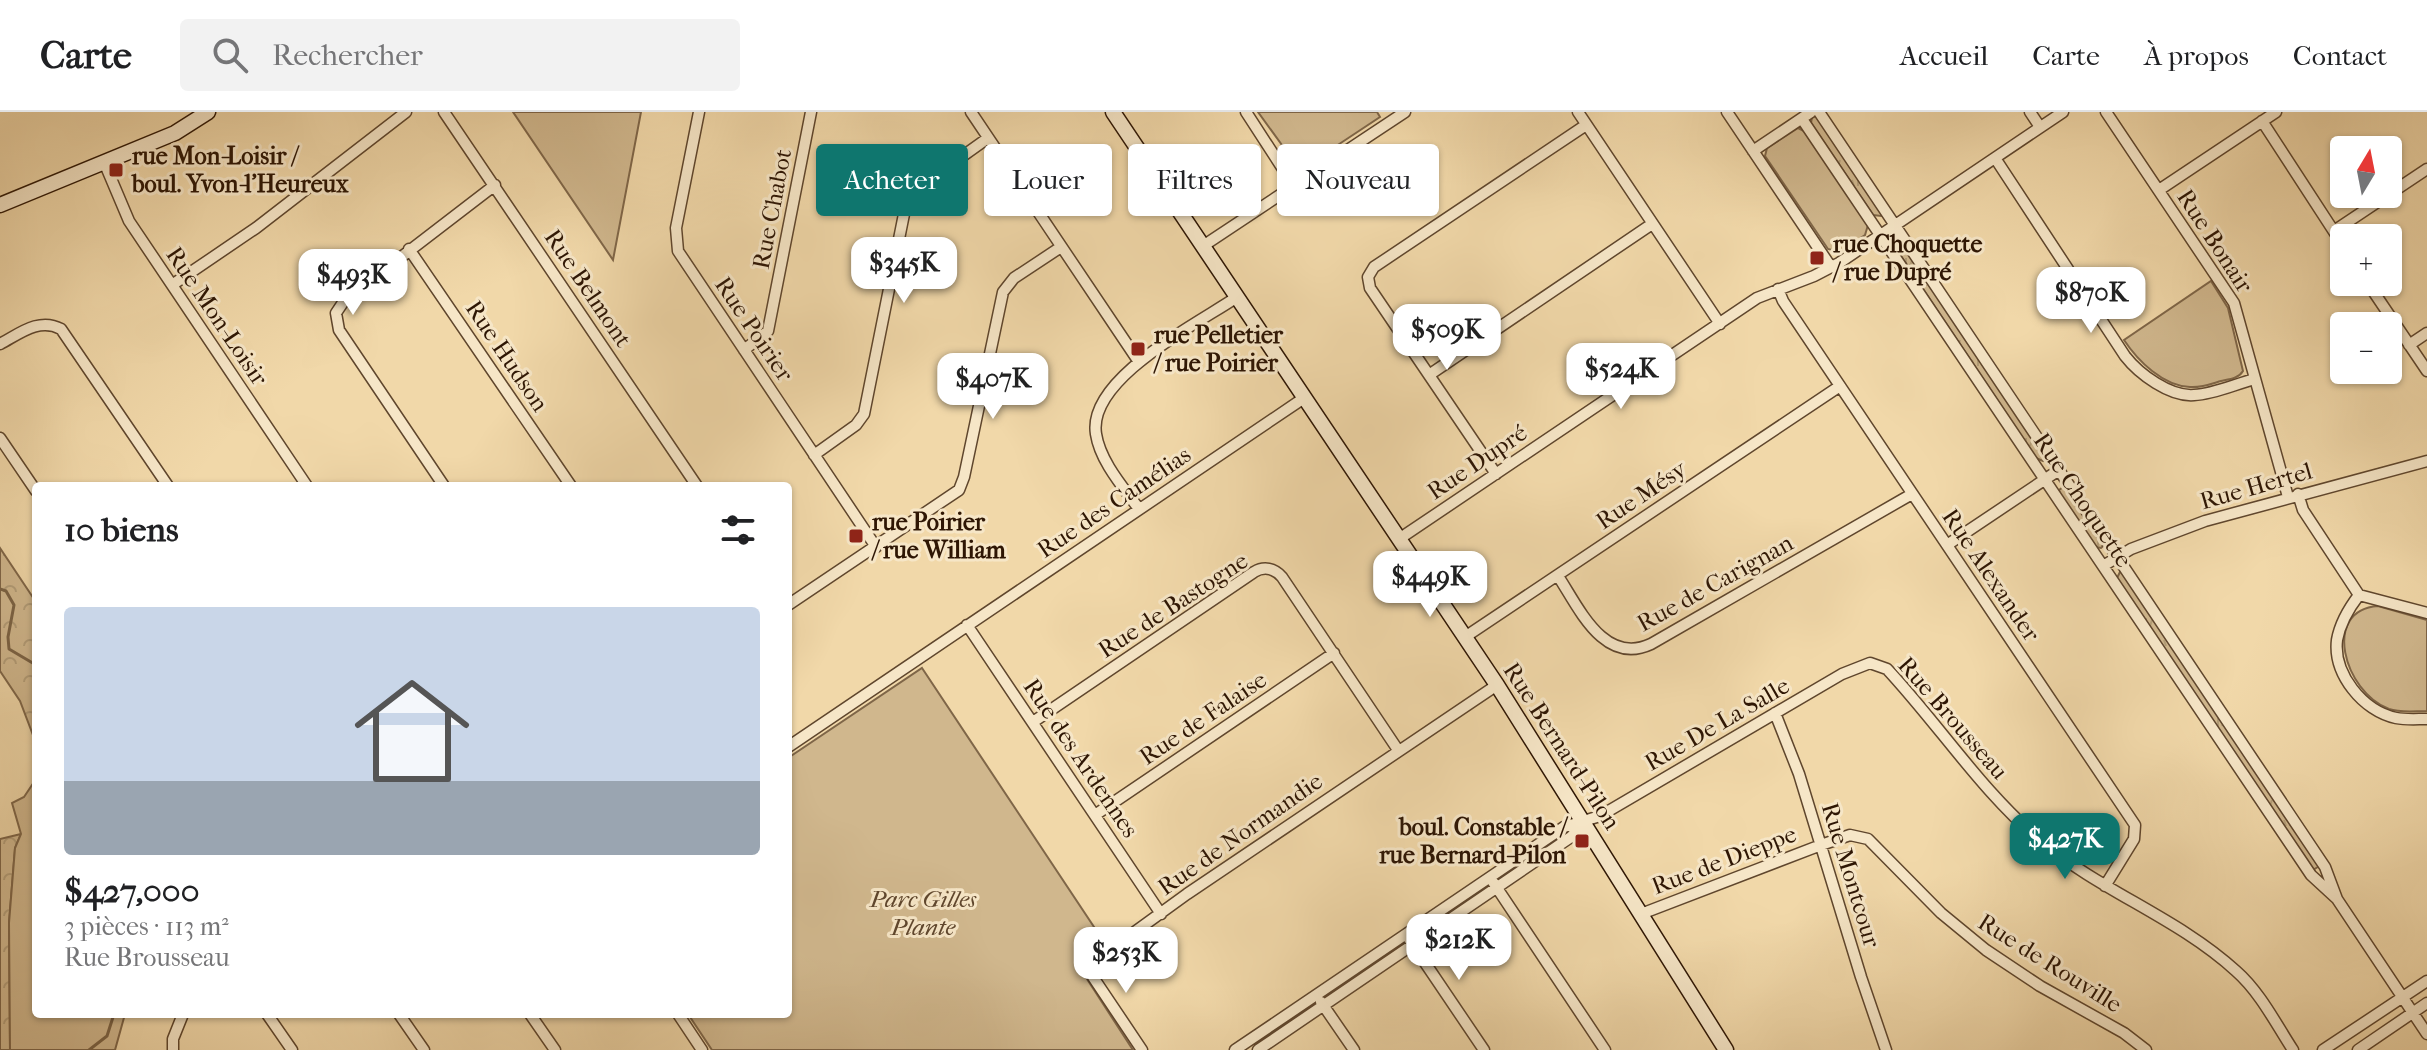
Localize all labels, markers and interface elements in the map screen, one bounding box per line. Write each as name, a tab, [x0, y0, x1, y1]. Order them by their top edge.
search box	[180, 19, 740, 91]
text: Carte	[40, 33, 132, 78]
icon: search	[208, 33, 252, 77]
text: Rechercher	[272, 38, 423, 73]
text: Accueil	[1900, 39, 1988, 72]
text: Carte	[2032, 39, 2100, 72]
text: À propos	[2144, 39, 2249, 72]
text: Contact	[2293, 39, 2387, 72]
north arrow	[2330, 136, 2402, 208]
map controls	[2330, 136, 2402, 384]
place label: rue Mon-Loisir / boul. Yvon-l'Heureux	[131, 142, 349, 198]
chip: Acheter	[816, 144, 968, 216]
chip: Louer	[984, 144, 1112, 216]
chip: Filtres	[1128, 144, 1261, 216]
chip: Nouveau	[1277, 144, 1439, 216]
street label: Rue Chabot	[747, 146, 797, 271]
marker: rue Mon-Loisir / boul. Yvon-l'Heureux	[107, 161, 125, 179]
street label: Rue Bonair	[2171, 184, 2259, 299]
street label: Rue Belmont	[538, 224, 638, 352]
button: +	[2330, 224, 2402, 296]
place label: rue Choquette / rue Dupré	[1832, 230, 1982, 286]
pin: $345K	[848, 237, 960, 305]
street label: Rue Mon-Loisir	[160, 241, 274, 391]
text: $345K	[869, 247, 939, 278]
pin: $493K	[297, 249, 409, 317]
marker: rue Choquette / rue Dupré	[1808, 249, 1826, 267]
text: $493K	[317, 259, 389, 290]
pin: $870K	[2035, 267, 2147, 335]
street label: Rue Poirier	[709, 272, 800, 387]
text: $870K	[2054, 277, 2128, 308]
street label: Rue Hudson	[460, 295, 554, 417]
pin: $509K	[1391, 304, 1503, 372]
button: −	[2330, 312, 2402, 384]
text: $509K	[1411, 314, 1483, 345]
place label: rue Pelletier / rue Poirier	[1153, 321, 1284, 377]
marker: rue Pelletier / rue Poirier	[1129, 340, 1147, 358]
pin: $524K	[1565, 343, 1677, 411]
pin: $407K	[937, 353, 1049, 421]
text: $524K	[1584, 353, 1658, 384]
text: $407K	[955, 363, 1031, 394]
street label: Rue Dupré	[1422, 418, 1532, 506]
street label: Rue Choquette	[2028, 427, 2138, 573]
street label: Rue des Camélias	[1032, 440, 1196, 564]
street label: Rue Mésy	[1591, 454, 1692, 535]
street label: Rue Hertel	[2197, 457, 2316, 515]
street label: Rue Alexander	[1936, 503, 2046, 647]
icon: filters	[716, 508, 760, 552]
place label: rue Poirier / rue William	[871, 508, 1007, 564]
text: 10 biens	[64, 510, 178, 550]
marker: rue Poirier / rue William	[847, 527, 865, 545]
street label: Rue de Carignan	[1632, 529, 1798, 637]
street label: Rue de Bastogne	[1093, 546, 1253, 664]
pin: $449K	[1374, 551, 1486, 619]
text: $449K	[1391, 561, 1469, 592]
street label: Rue Brousseau	[1892, 651, 2014, 785]
street label: Rue Bernard-Pilon	[1498, 657, 1626, 835]
icon: home	[340, 659, 484, 803]
street label: Rue de Falaise	[1134, 665, 1272, 771]
street label: Rue De La Salle	[1640, 671, 1794, 777]
street label: Rue des Ardennes	[1018, 673, 1145, 843]
street label: Rue de Normandie	[1152, 767, 1328, 901]
street label: Rue Montcour	[1816, 799, 1887, 951]
place label: boul. Constable / rue Bernard-Pilon	[1378, 813, 1569, 869]
pin: $427K	[2009, 813, 2121, 881]
street label: Rue de Dieppe	[1648, 820, 1800, 900]
text: $427K	[2028, 823, 2102, 854]
marker: boul. Constable / rue Bernard-Pilon	[1573, 832, 1591, 850]
text: $427,000	[64, 871, 199, 911]
park label: Parc Gilles Plante	[869, 885, 977, 941]
street label: Rue de Rouville	[1973, 908, 2127, 1018]
text: 3 pièces · 113 m²	[64, 911, 229, 942]
pin: $212K	[1403, 914, 1515, 982]
text: $212K	[1424, 924, 1494, 955]
pin: $253K	[1070, 927, 1182, 995]
text: $253K	[1092, 937, 1160, 968]
text: Rue Brousseau	[64, 942, 230, 973]

